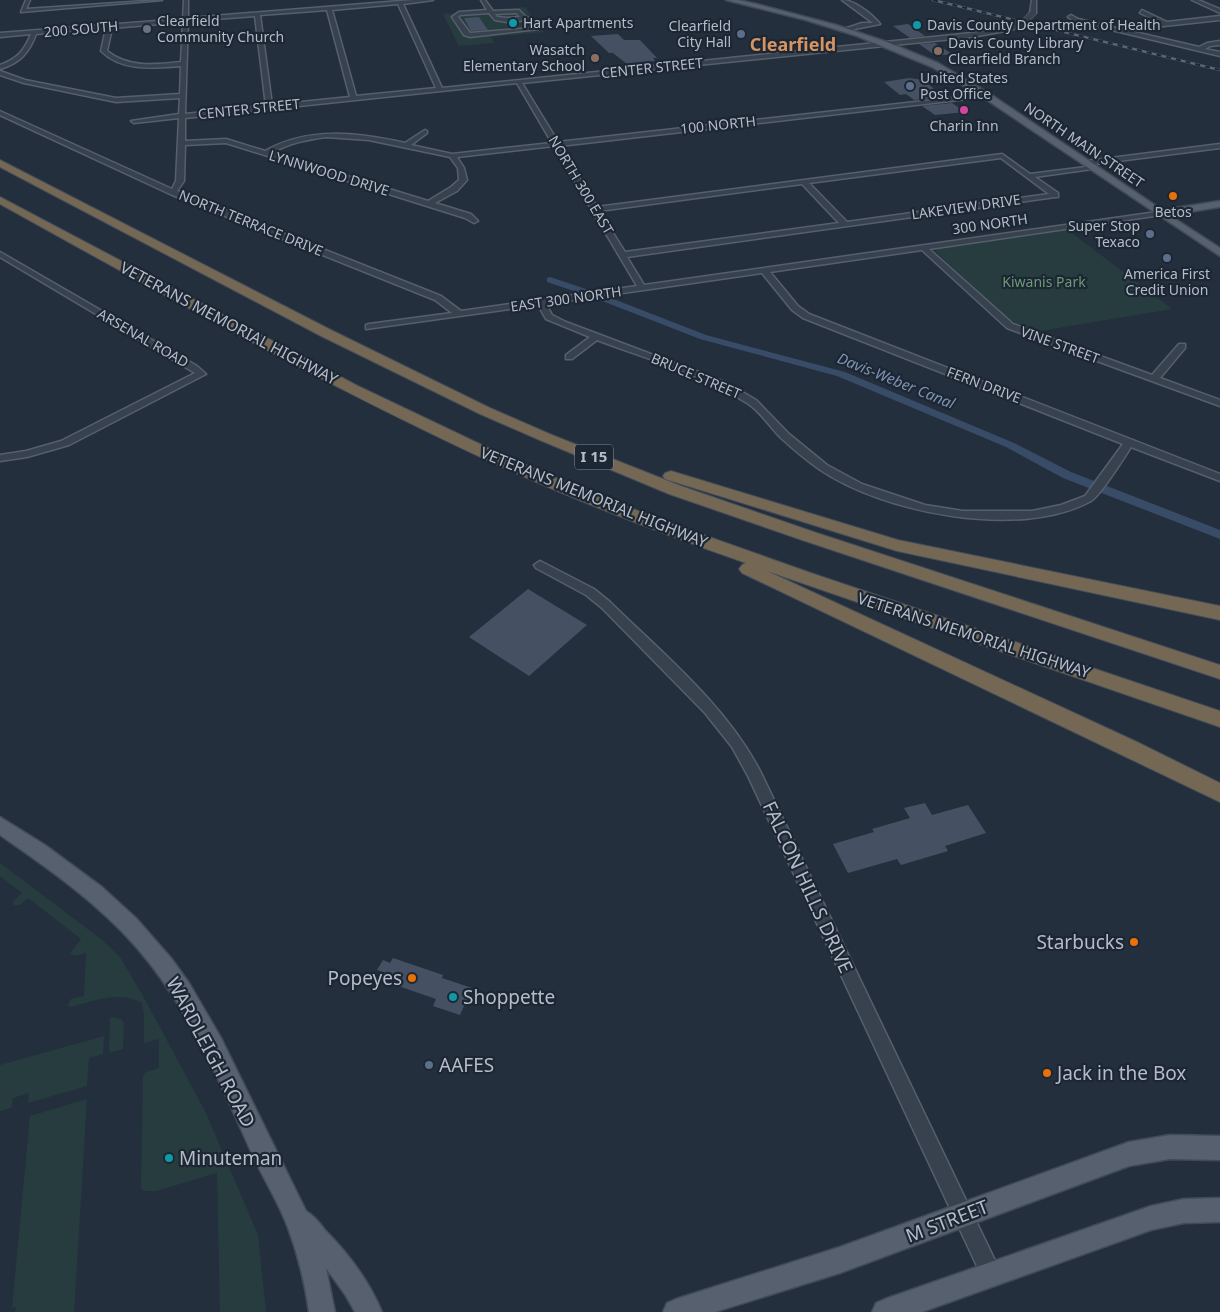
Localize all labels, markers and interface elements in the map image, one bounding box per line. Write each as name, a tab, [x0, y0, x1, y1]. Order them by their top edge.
place label: Clearfield Community Church	[157, 11, 284, 46]
place label: Hart Apartments	[523, 13, 634, 32]
place label: Davis County Department of Health	[927, 15, 1161, 34]
street label: 200 SOUTH	[43, 16, 119, 41]
place label: Clearfield City Hall	[668, 16, 731, 51]
marker: Hart Apartments	[507, 17, 519, 29]
marker: Davis County Department of Health	[911, 19, 923, 31]
marker: Clearfield Community Church	[141, 23, 153, 35]
marker: Clearfield City Hall	[735, 28, 747, 40]
district label: Clearfield	[750, 32, 836, 56]
place label: Davis County Library Clearfield Branch	[948, 33, 1084, 68]
place label: Wasatch Elementary School	[463, 40, 585, 75]
marker: Davis County Library Clearfield Branch	[932, 45, 944, 57]
marker: Wasatch Elementary School	[589, 52, 601, 64]
street label: CENTER STREET	[600, 53, 704, 82]
place label: United States Post Office	[920, 68, 1008, 103]
marker: United States Post Office	[904, 80, 916, 92]
street label: CENTER STREET	[197, 94, 301, 123]
street label: NORTH MAIN STREET	[1021, 97, 1148, 192]
marker: Charin Inn	[958, 104, 970, 116]
street label: 100 NORTH	[679, 111, 757, 138]
place label: Charin Inn	[929, 116, 999, 135]
street label: NORTH 300 EAST	[544, 132, 619, 238]
street label: LYNNWOOD DRIVE	[267, 145, 391, 200]
street label: NORTH TERRACE DRIVE	[176, 185, 326, 260]
street label: LAKEVIEW DRIVE	[910, 189, 1022, 224]
marker: Betos	[1167, 190, 1179, 202]
place label: Betos	[1154, 202, 1192, 221]
street label: 300 NORTH	[951, 209, 1029, 238]
place label: Super Stop Texaco	[1068, 216, 1140, 251]
marker: Super Stop Texaco	[1144, 228, 1156, 240]
marker: America First Credit Union	[1161, 252, 1173, 264]
street label: VETERANS MEMORIAL HIGHWAY	[116, 256, 342, 390]
place label: America First Credit Union	[1124, 264, 1210, 299]
park label: Kiwanis Park	[1002, 272, 1086, 291]
street label: EAST 300 NORTH	[509, 281, 623, 316]
street label: ARSENAL ROAD	[94, 304, 192, 371]
street label: VINE STREET	[1018, 321, 1102, 368]
water label: Davis-Weber Canal	[835, 347, 959, 413]
street label: BRUCE STREET	[648, 348, 744, 403]
street label: FERN DRIVE	[944, 362, 1024, 407]
street label: VETERANS MEMORIAL HIGHWAY	[477, 441, 712, 553]
road number: I 15	[575, 444, 613, 470]
street label: VETERANS MEMORIAL HIGHWAY	[855, 587, 1094, 683]
street label: FALCON HILLS DRIVE	[757, 797, 859, 977]
place label: Starbucks	[1036, 929, 1124, 955]
marker: Starbucks	[1128, 936, 1140, 948]
place label: Popeyes	[327, 965, 402, 991]
street label: WARDLEIGH ROAD	[160, 972, 262, 1132]
marker: Popeyes	[406, 972, 418, 984]
place label: Shoppette	[463, 984, 555, 1010]
marker: Shoppette	[447, 991, 459, 1003]
place label: AAFES	[439, 1052, 494, 1078]
marker: AAFES	[423, 1059, 435, 1071]
place label: Jack in the Box	[1055, 1060, 1186, 1086]
marker: Jack in the Box	[1041, 1067, 1053, 1079]
place label: Minuteman	[179, 1145, 282, 1171]
marker: Minuteman	[163, 1152, 175, 1164]
street label: M STREET	[902, 1193, 993, 1249]

